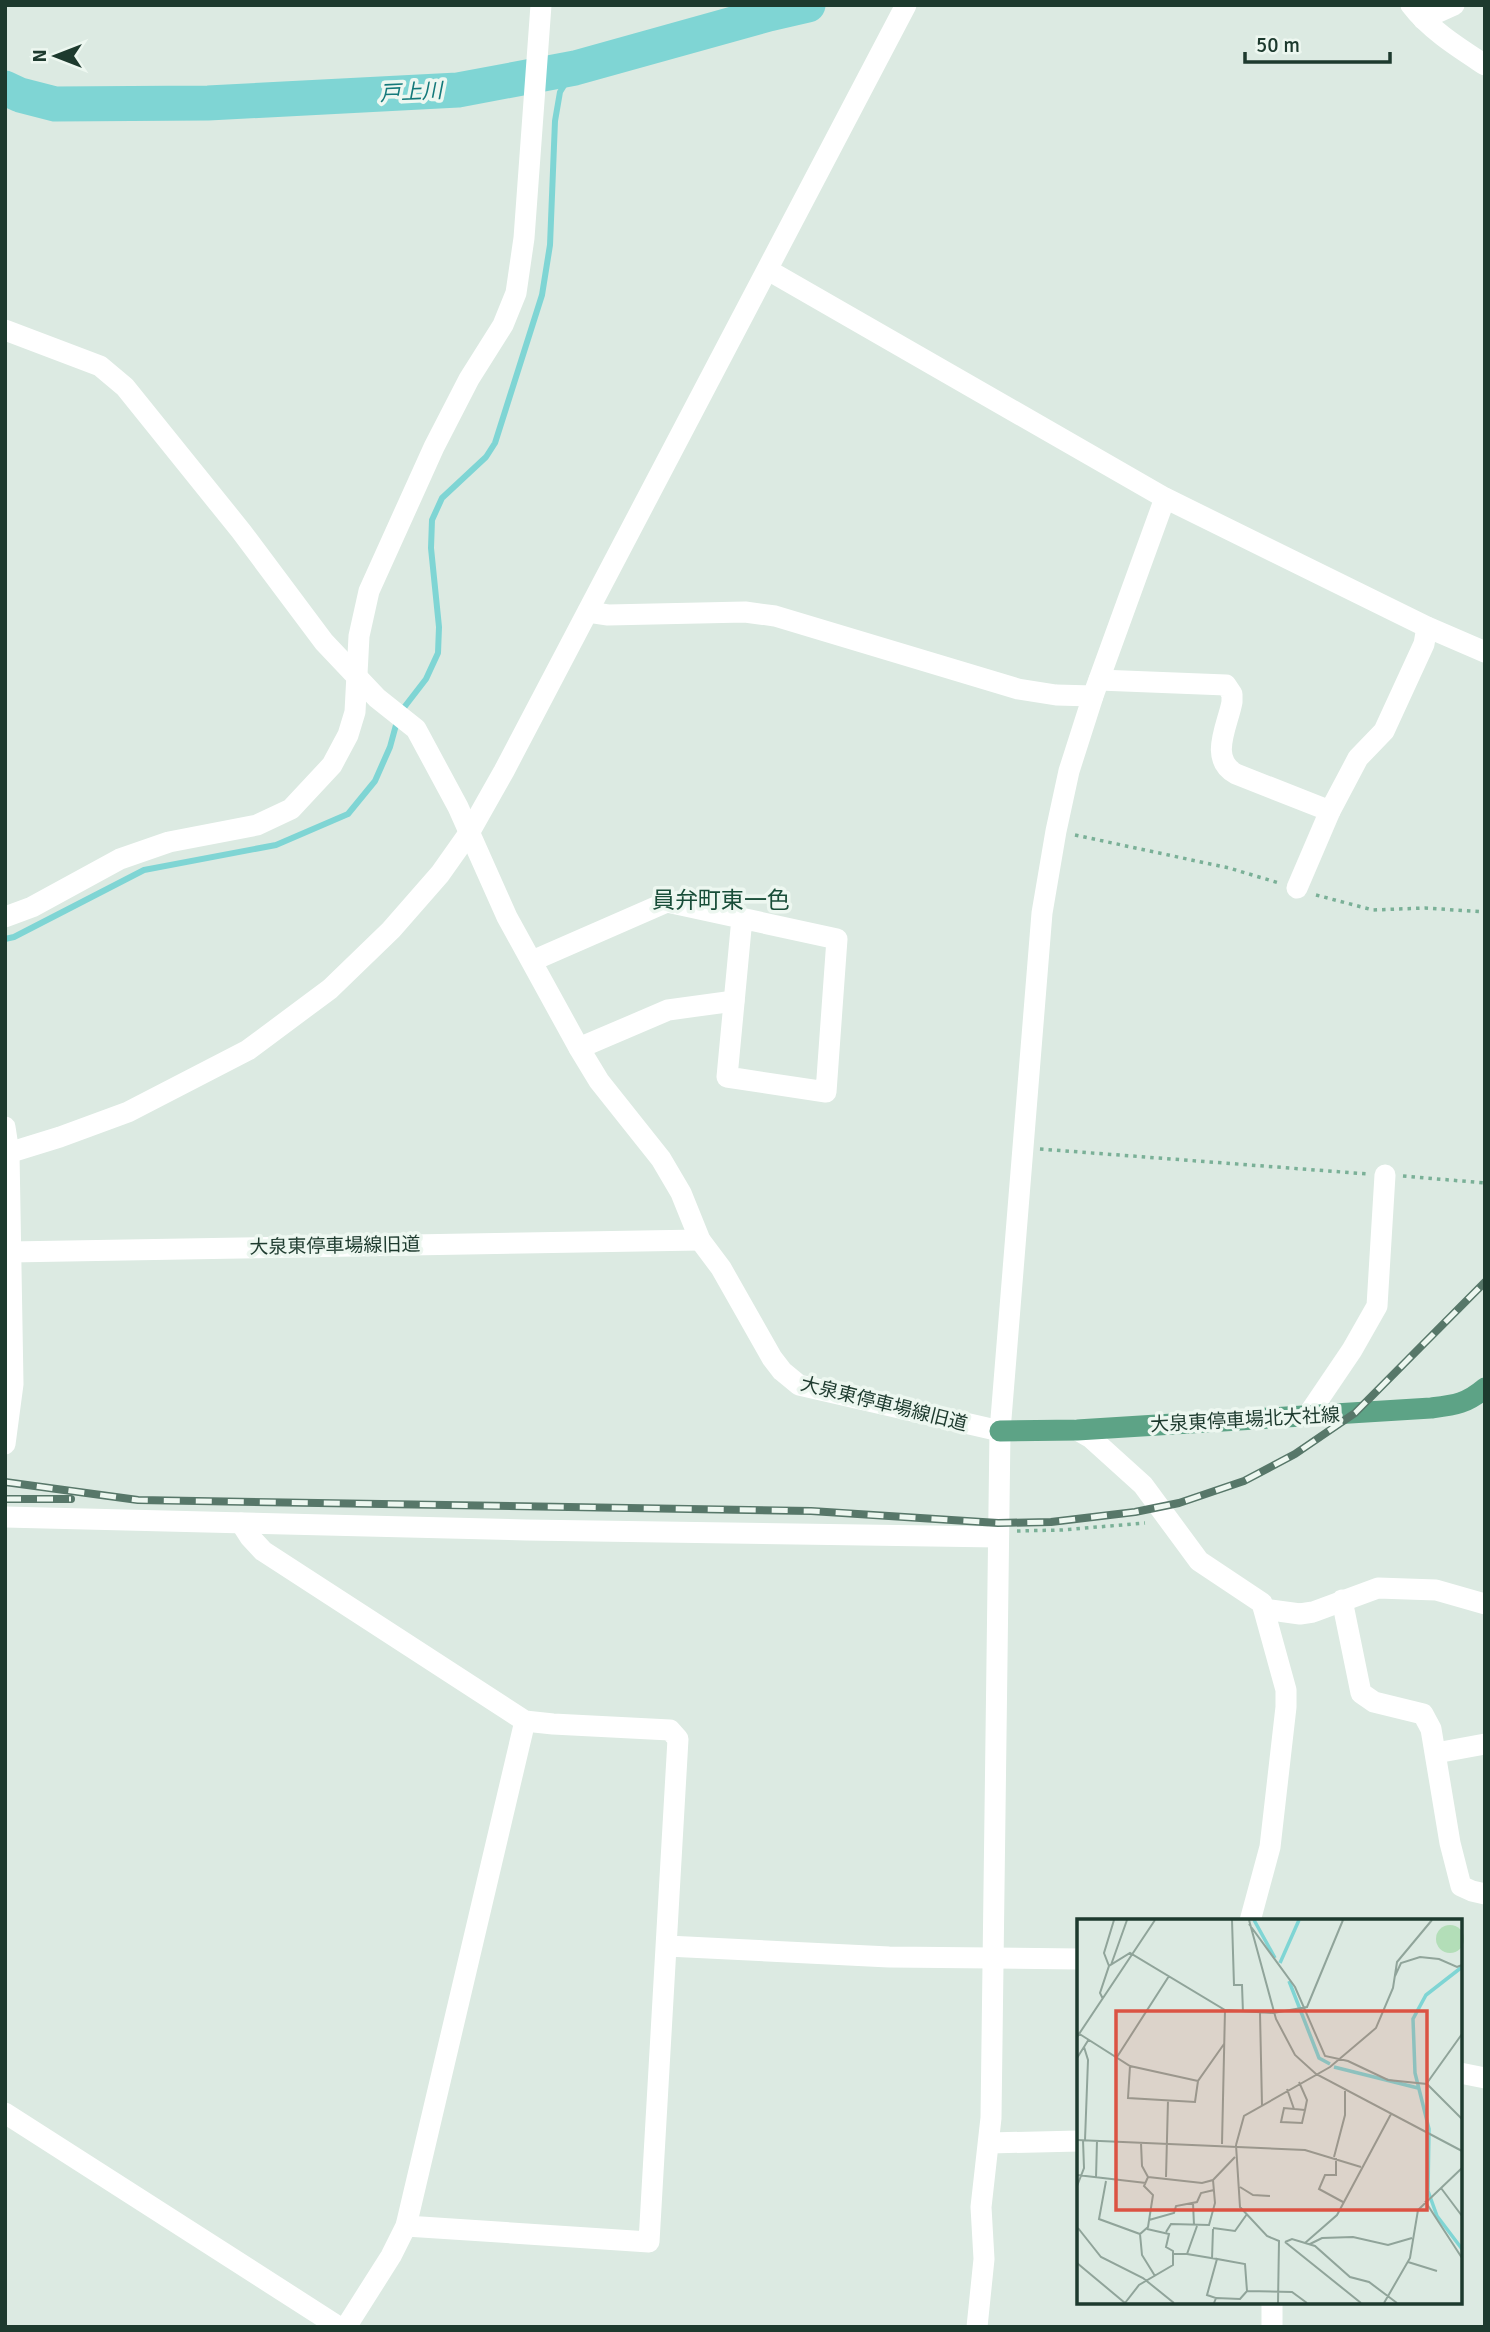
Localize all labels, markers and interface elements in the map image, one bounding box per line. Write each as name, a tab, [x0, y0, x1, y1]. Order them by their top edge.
north arrow	[21, 21, 91, 91]
scale bar	[1245, 21, 1390, 65]
text: 50 m	[1256, 32, 1300, 58]
text: N	[28, 49, 52, 63]
water label: 戸上川	[379, 77, 445, 107]
district label: 員弁町東一色	[652, 886, 790, 915]
street label: 大泉東停車場線旧道	[249, 1233, 421, 1259]
street label: 大泉東停車場線旧道	[798, 1372, 970, 1436]
street label: 大泉東停車場北大社線	[1149, 1403, 1341, 1437]
inset map	[1077, 1919, 1462, 2304]

